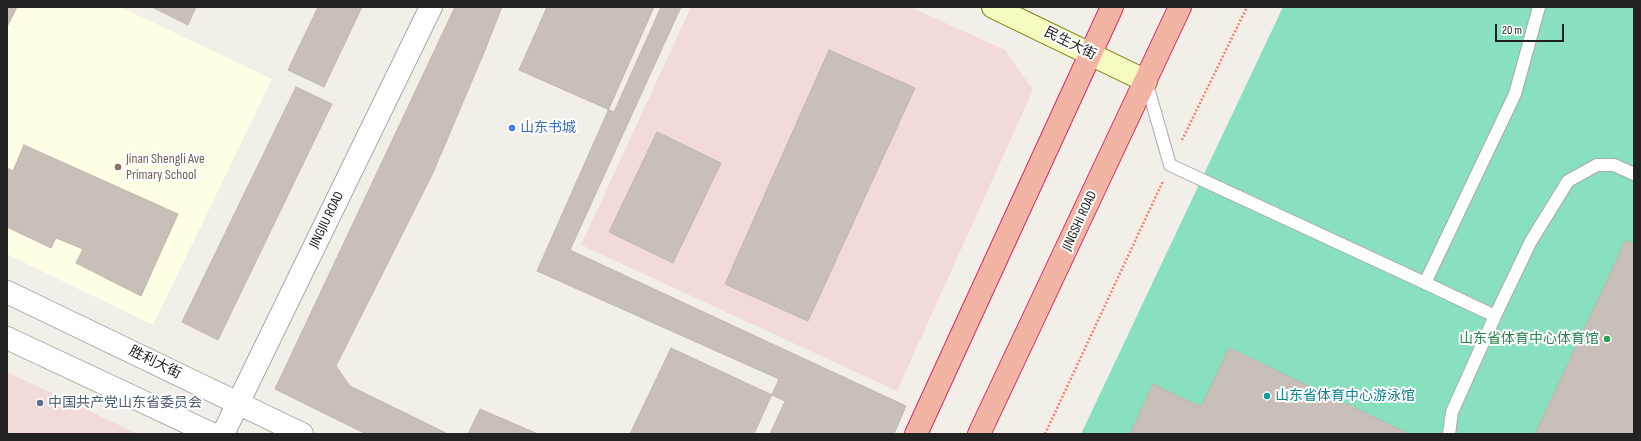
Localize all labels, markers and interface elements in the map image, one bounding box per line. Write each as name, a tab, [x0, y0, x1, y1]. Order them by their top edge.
scale bar	[1497, 16, 1566, 42]
text: 20 m	[1502, 23, 1522, 38]
street label: 民生大街	[1041, 24, 1099, 64]
place label: 山东书城	[520, 120, 576, 136]
marker: 山东书城	[507, 123, 517, 133]
place label: Jinan Shengli Ave Primary School	[126, 151, 205, 184]
marker: Jinan Shengli Ave Primary School	[113, 162, 123, 172]
street label: JINGSHI ROAD	[1059, 188, 1101, 254]
street label: JINGJIU ROAD	[306, 189, 348, 251]
place label: 山东省体育中心体育馆	[1459, 331, 1599, 347]
marker: 山东省体育中心体育馆	[1602, 334, 1612, 344]
street label: 胜利大街	[126, 343, 184, 383]
place label: 山东省体育中心游泳馆	[1275, 388, 1415, 404]
marker: 山东省体育中心游泳馆	[1262, 391, 1272, 401]
place label: 中国共产党山东省委员会	[48, 395, 202, 411]
marker: 中国共产党山东省委员会	[35, 398, 45, 408]

